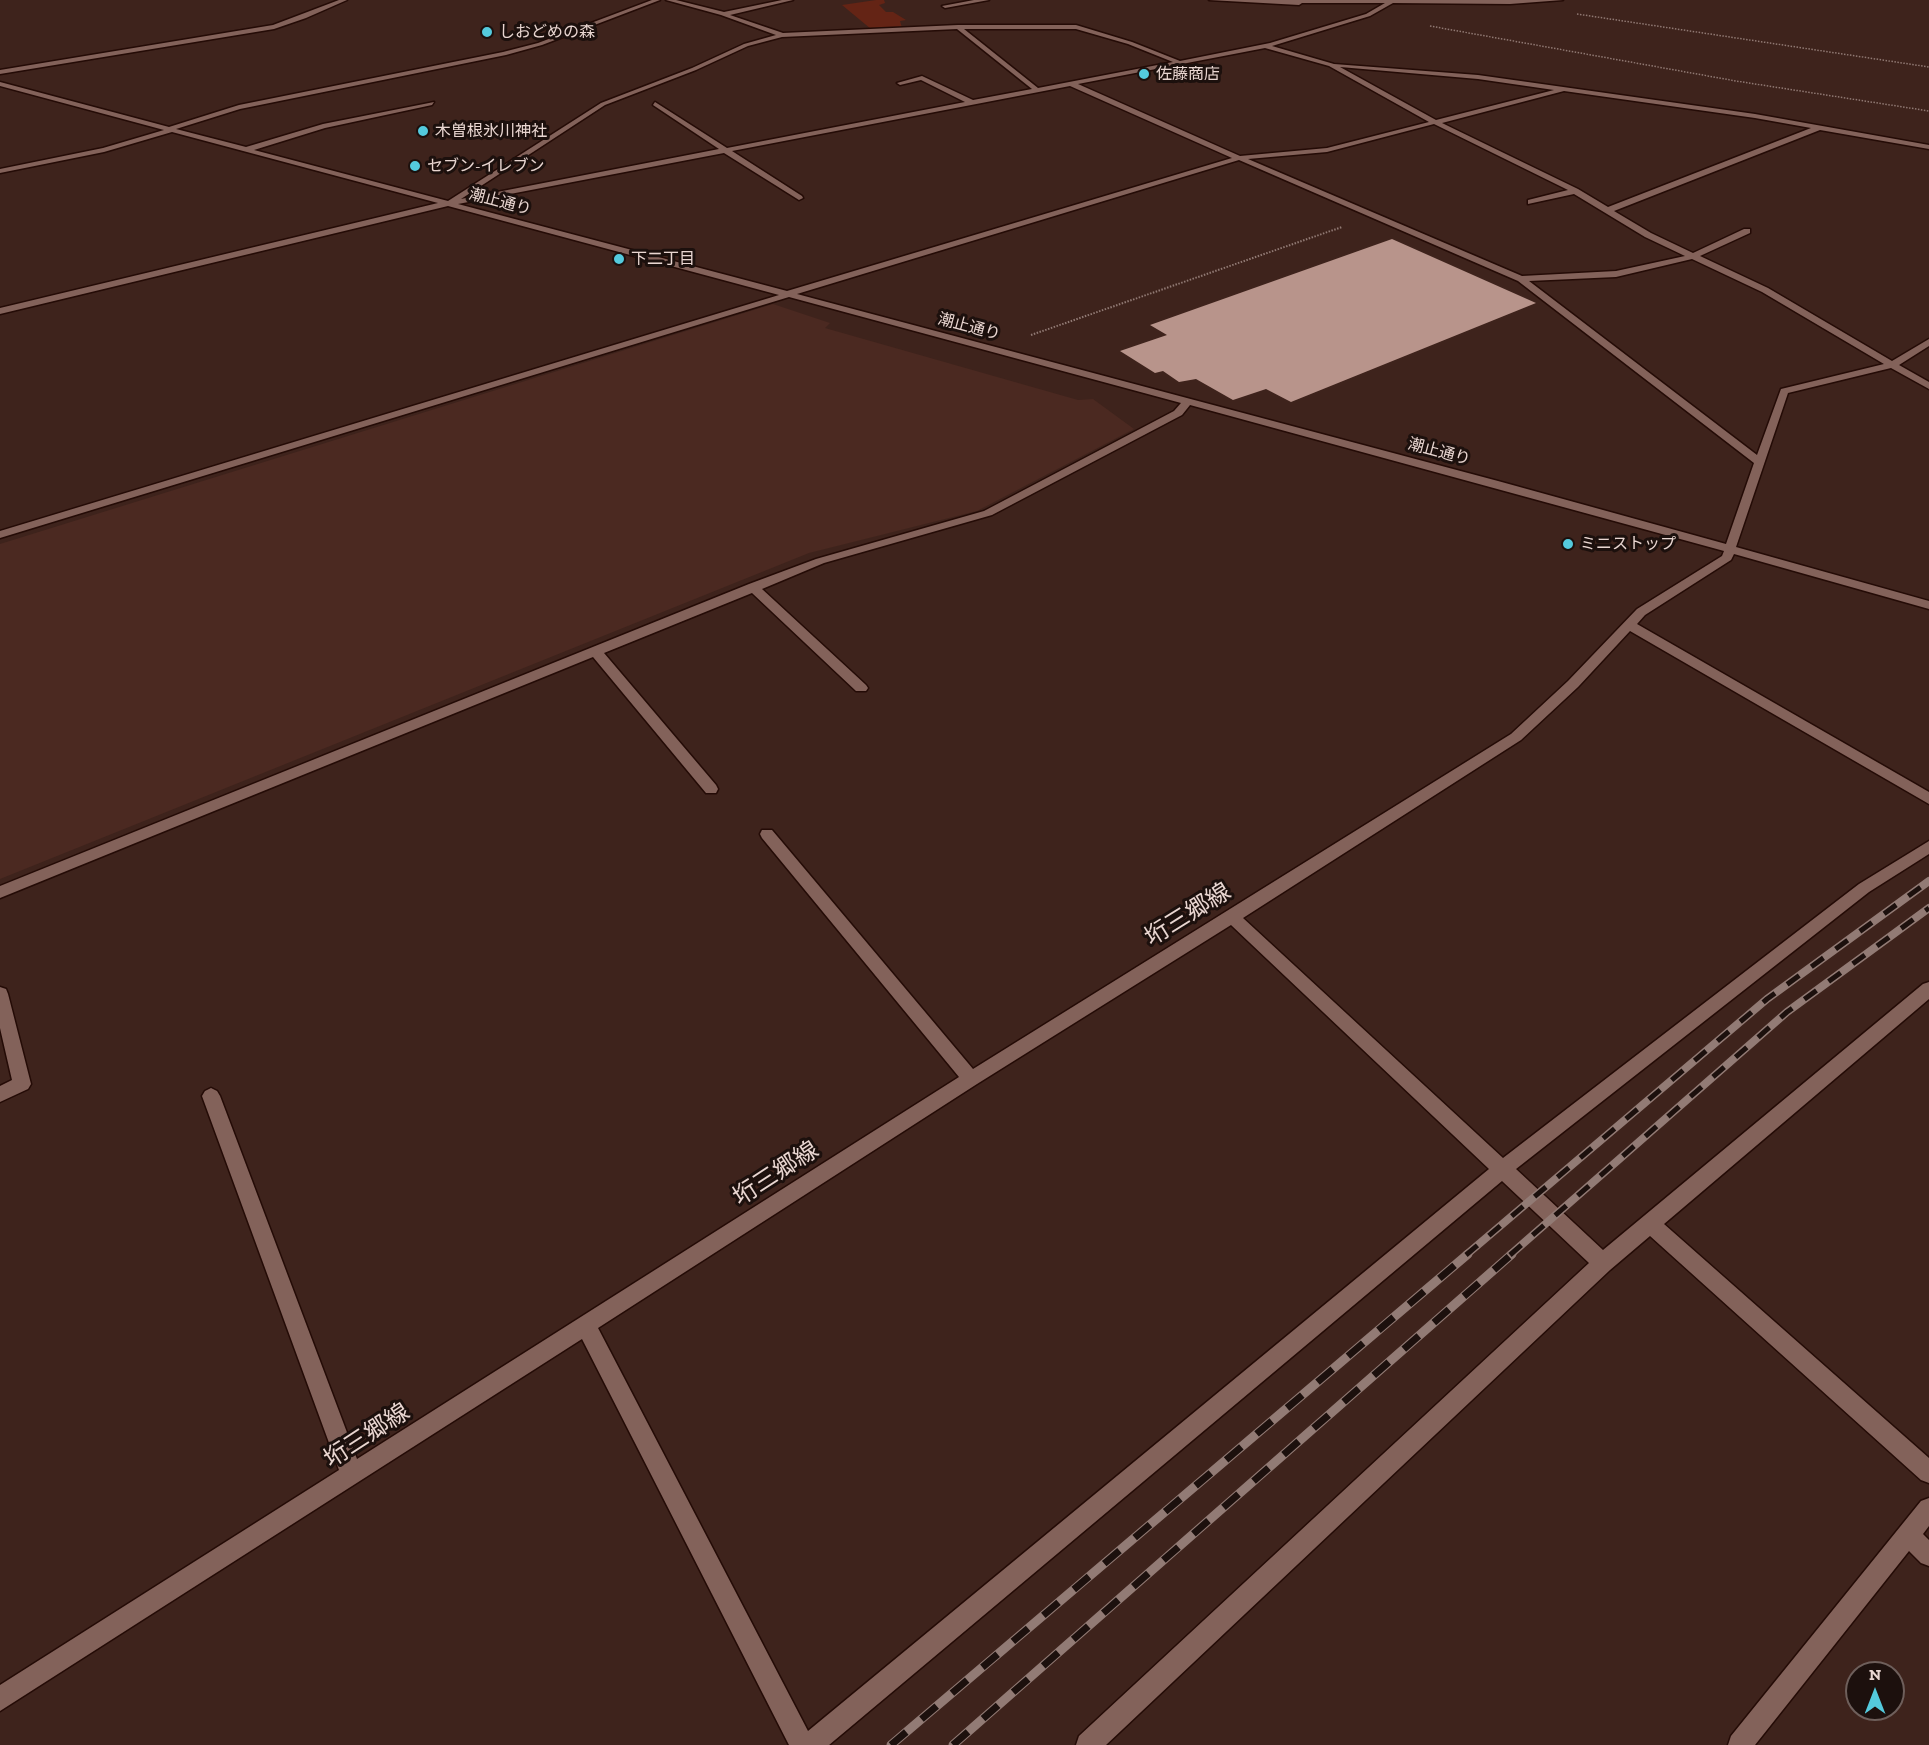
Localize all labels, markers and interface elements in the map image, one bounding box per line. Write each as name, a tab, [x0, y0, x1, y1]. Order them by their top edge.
place label: しおどめの森	[499, 22, 595, 42]
marker: しおどめの森	[480, 25, 494, 39]
place label: 佐藤商店	[1156, 64, 1220, 84]
marker: 佐藤商店	[1137, 67, 1151, 81]
place label: 木曽根氷川神社	[435, 121, 547, 141]
marker: 木曽根氷川神社	[416, 124, 430, 138]
place label: セブン-イレブン	[427, 156, 545, 176]
marker: セブン-イレブン	[408, 159, 422, 173]
street label: 潮止通り	[467, 184, 533, 220]
place label: 下二丁目	[631, 249, 695, 269]
marker: 下二丁目	[612, 252, 626, 266]
street label: 潮止通り	[936, 309, 1002, 345]
street label: 潮止通り	[1406, 434, 1472, 470]
place label: ミニストップ	[1580, 534, 1676, 554]
marker: ミニストップ	[1561, 537, 1575, 551]
street label: 垳三郷線	[1140, 877, 1236, 953]
street label: 垳三郷線	[728, 1136, 824, 1212]
street label: 垳三郷線	[319, 1398, 415, 1474]
north arrow	[1845, 1661, 1905, 1721]
text: N	[1869, 1665, 1881, 1684]

